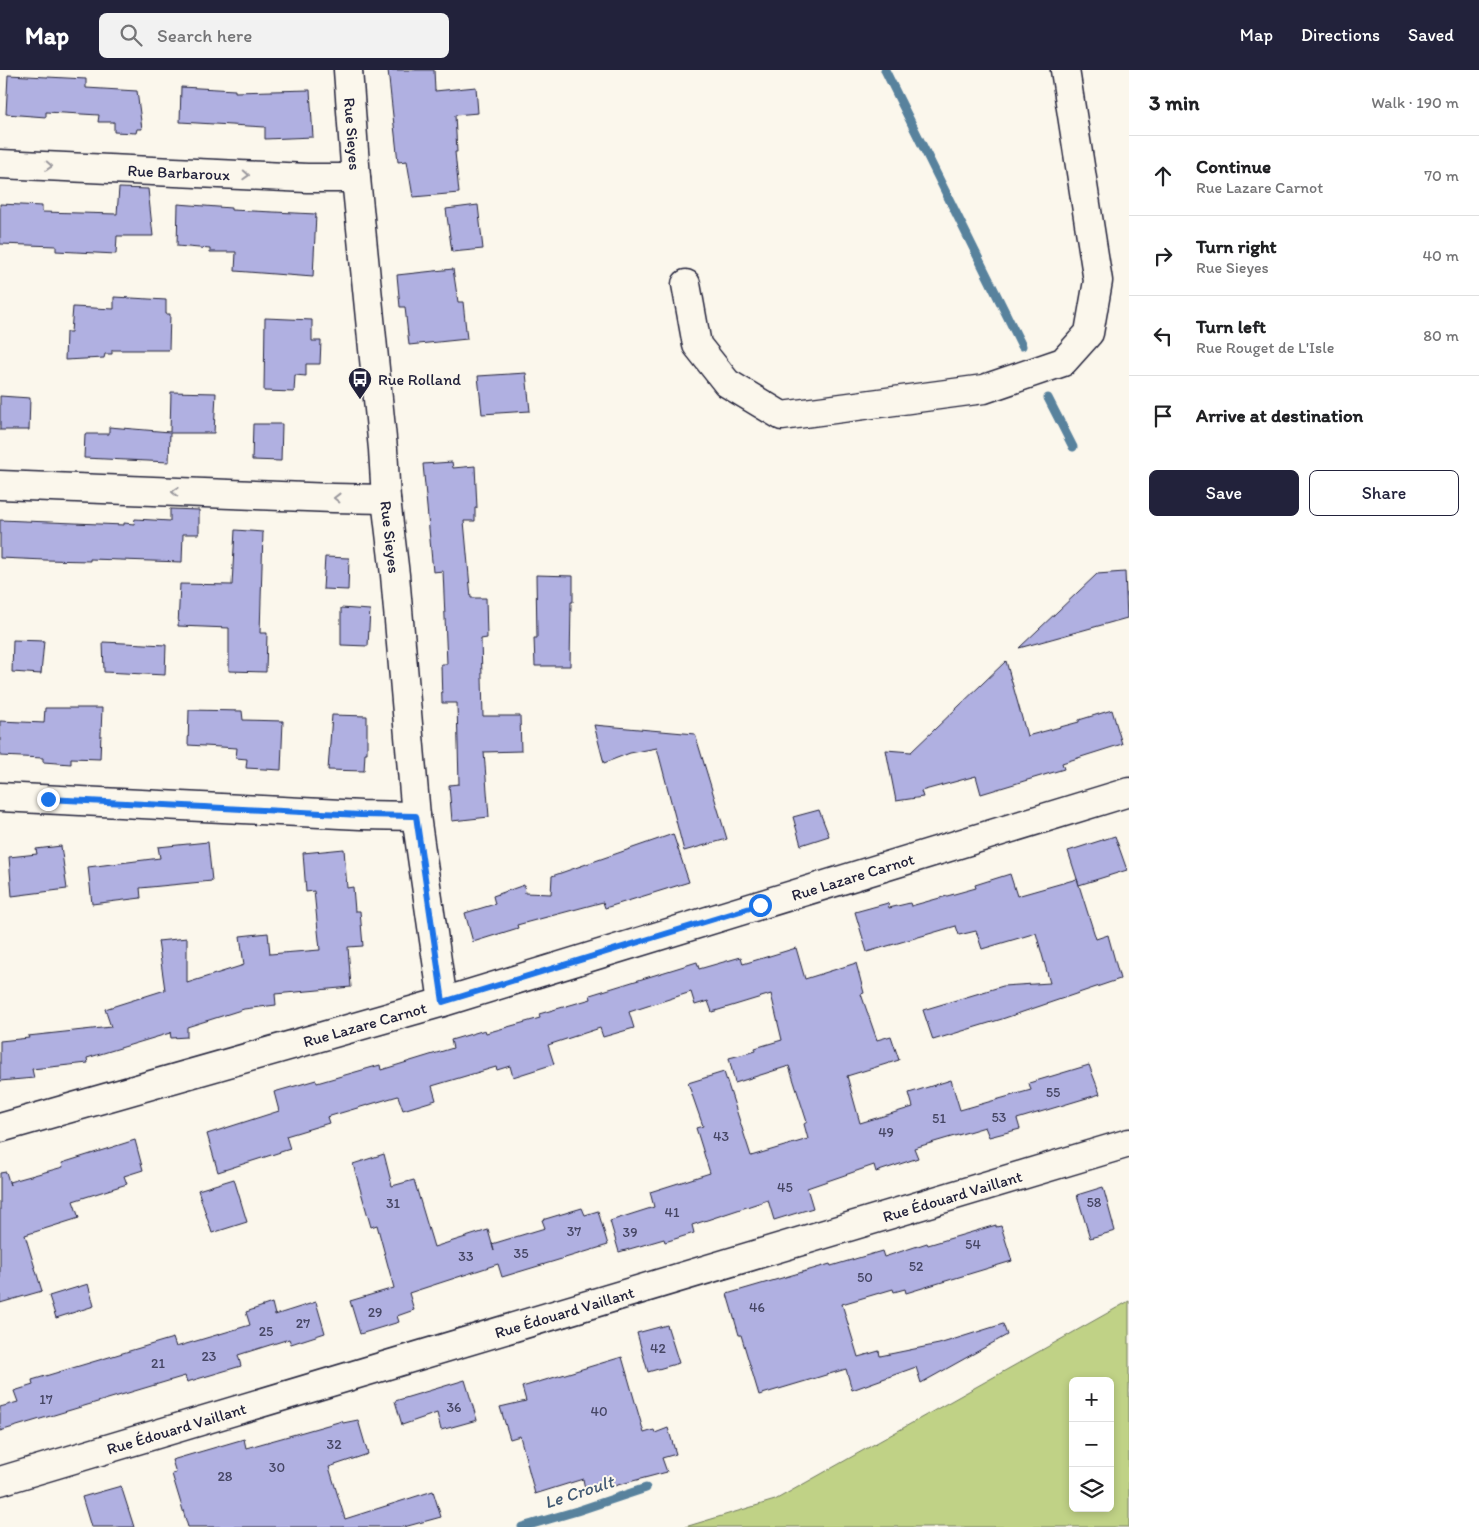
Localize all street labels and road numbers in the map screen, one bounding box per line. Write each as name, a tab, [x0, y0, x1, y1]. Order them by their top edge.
street label: Rue Sieyes	[341, 97, 365, 171]
street label: Rue Barbaroux	[127, 160, 231, 184]
street label: Rue Sieyes	[377, 500, 404, 574]
street label: Rue Lazare Carnot	[789, 849, 916, 904]
street label: Rue Lazare Carnot	[301, 998, 428, 1051]
street label: Rue Édouard Vaillant	[880, 1166, 1024, 1226]
street label: Rue Édouard Vaillant	[492, 1282, 636, 1342]
street label: Rue Édouard Vaillant	[104, 1398, 248, 1458]

